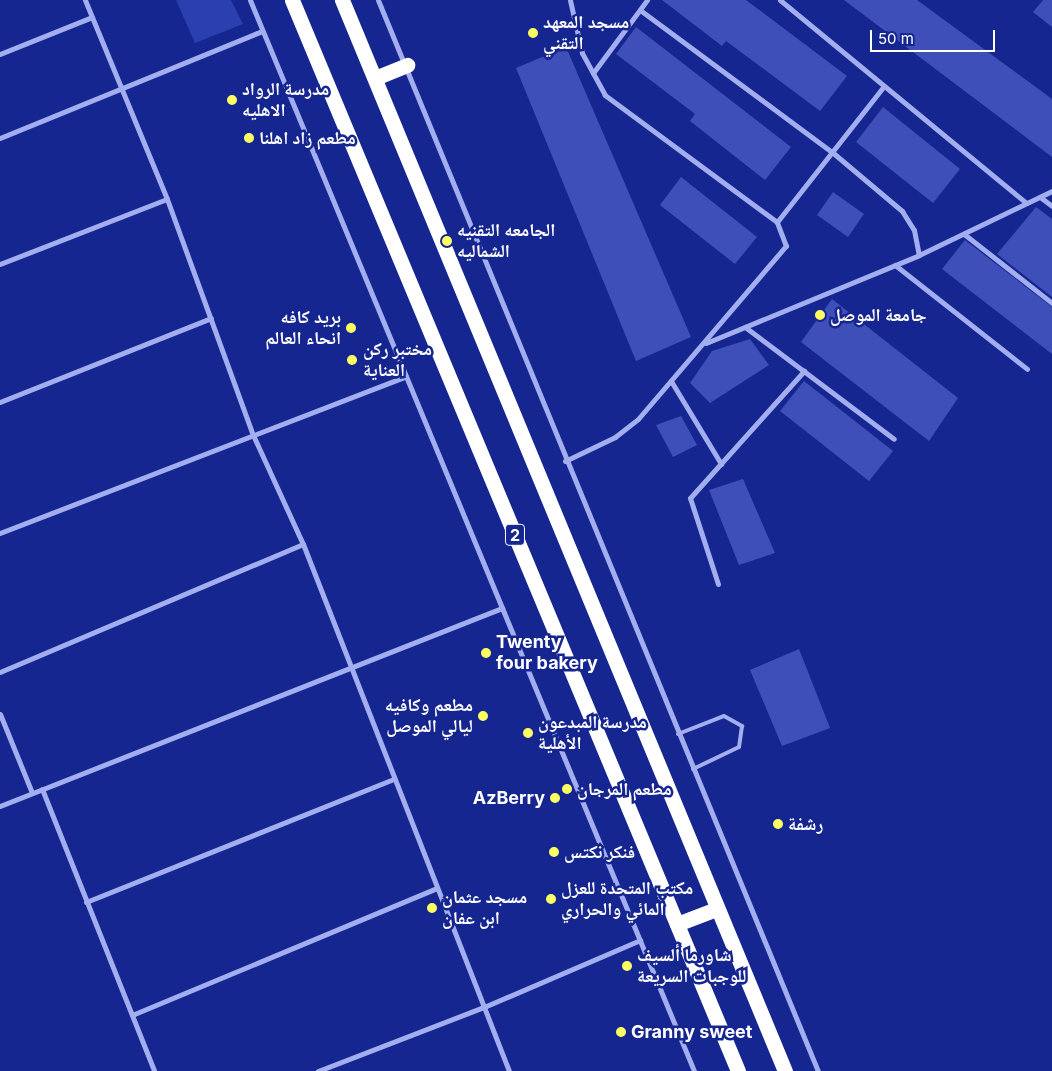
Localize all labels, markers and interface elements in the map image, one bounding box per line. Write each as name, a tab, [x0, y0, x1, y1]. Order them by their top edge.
place label: مسجد المعهد التقني	[543, 12, 629, 54]
scale bar	[872, 20, 997, 52]
marker: مسجد المعهد التقني	[527, 27, 539, 39]
text: 50 m	[878, 29, 914, 48]
place label: مدرسة الرواد الاهليه	[242, 79, 329, 122]
marker: مدرسة الرواد الاهليه	[226, 94, 238, 106]
place label: مطعم زاد اهلنا	[259, 127, 356, 149]
marker: مطعم زاد اهلنا	[243, 132, 255, 144]
place label: الجامعه التقنيه الشماليه	[457, 220, 555, 262]
marker: الجامعه التقنيه الشماليه	[441, 235, 453, 247]
place label: جامعة الموصل	[830, 304, 927, 326]
place label: بريد كافه انحاء العالم	[265, 307, 341, 350]
marker: جامعة الموصل	[814, 309, 826, 321]
marker: بريد كافه انحاء العالم	[345, 322, 357, 334]
place label: مختبر ركن العناية	[363, 339, 432, 382]
marker: مختبر ركن العناية	[345, 353, 359, 367]
road number: 2	[504, 522, 526, 548]
place label: Twenty four bakery	[496, 632, 598, 674]
marker: Twenty four bakery	[480, 647, 492, 659]
place label: مطعم وكافيه ليالي الموصل	[385, 695, 473, 738]
marker: مطعم وكافيه ليالي الموصل	[477, 710, 489, 722]
place label: مدرسة المبدعون الأهلية	[538, 712, 647, 754]
marker: مدرسة المبدعون الأهلية	[522, 727, 534, 739]
place label: مطعم المرجان	[577, 778, 672, 800]
marker: مطعم المرجان	[561, 783, 573, 795]
place label: AzBerry	[473, 787, 545, 809]
marker: AzBerry	[549, 792, 561, 804]
place label: رشفة	[788, 813, 823, 835]
marker: رشفة	[772, 818, 784, 830]
place label: فنكر نكتس	[564, 841, 635, 863]
marker: فنكر نكتس	[548, 846, 560, 858]
place label: مكتب المتحدة للعزل المائي والحراري	[561, 878, 693, 921]
place label: مسجد عثمان ابن عفان	[442, 887, 527, 930]
marker: مكتب المتحدة للعزل المائي والحراري	[545, 893, 557, 905]
marker: مسجد عثمان ابن عفان	[426, 902, 438, 914]
place label: شاورما ألسيف للوجبات السريعة	[637, 945, 746, 988]
marker: شاورما ألسيف للوجبات السريعة	[621, 960, 633, 972]
place label: Granny sweet	[631, 1021, 752, 1043]
marker: Granny sweet	[615, 1026, 627, 1038]

